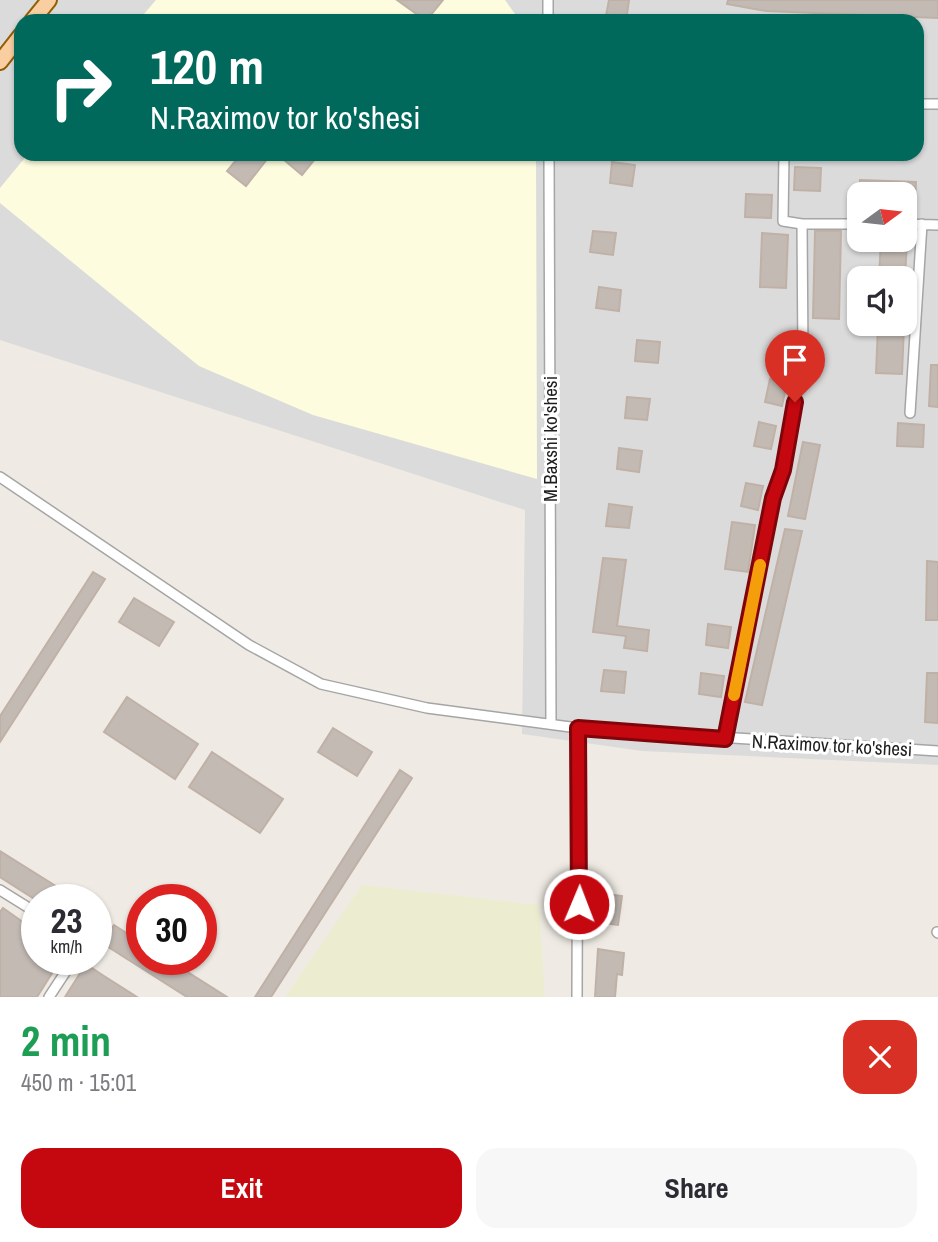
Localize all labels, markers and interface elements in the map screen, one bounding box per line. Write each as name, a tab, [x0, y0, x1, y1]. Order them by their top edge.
text: 120 m	[150, 33, 264, 99]
icon: right	[35, 42, 126, 133]
text: N.Raximov tor ko'shesi	[150, 96, 420, 139]
north arrow	[847, 182, 917, 252]
map controls	[847, 182, 917, 336]
button: sound	[847, 266, 917, 336]
pin	[765, 330, 825, 402]
icon: arrive	[776, 341, 814, 379]
street label: M.Baxshi ko'shesi	[537, 376, 563, 502]
street label: N.Raximov tor ko'shesi	[751, 728, 913, 762]
position arrow	[542, 867, 616, 941]
speed limit sign: 30	[126, 884, 217, 975]
text: 23	[51, 897, 82, 944]
text: km/h	[51, 934, 83, 959]
text: 2 min	[21, 1013, 111, 1069]
button: close	[843, 1020, 917, 1094]
text: 450 m · 15:01	[21, 1067, 136, 1098]
button: Exit	[21, 1148, 462, 1228]
button: Share	[476, 1148, 917, 1228]

